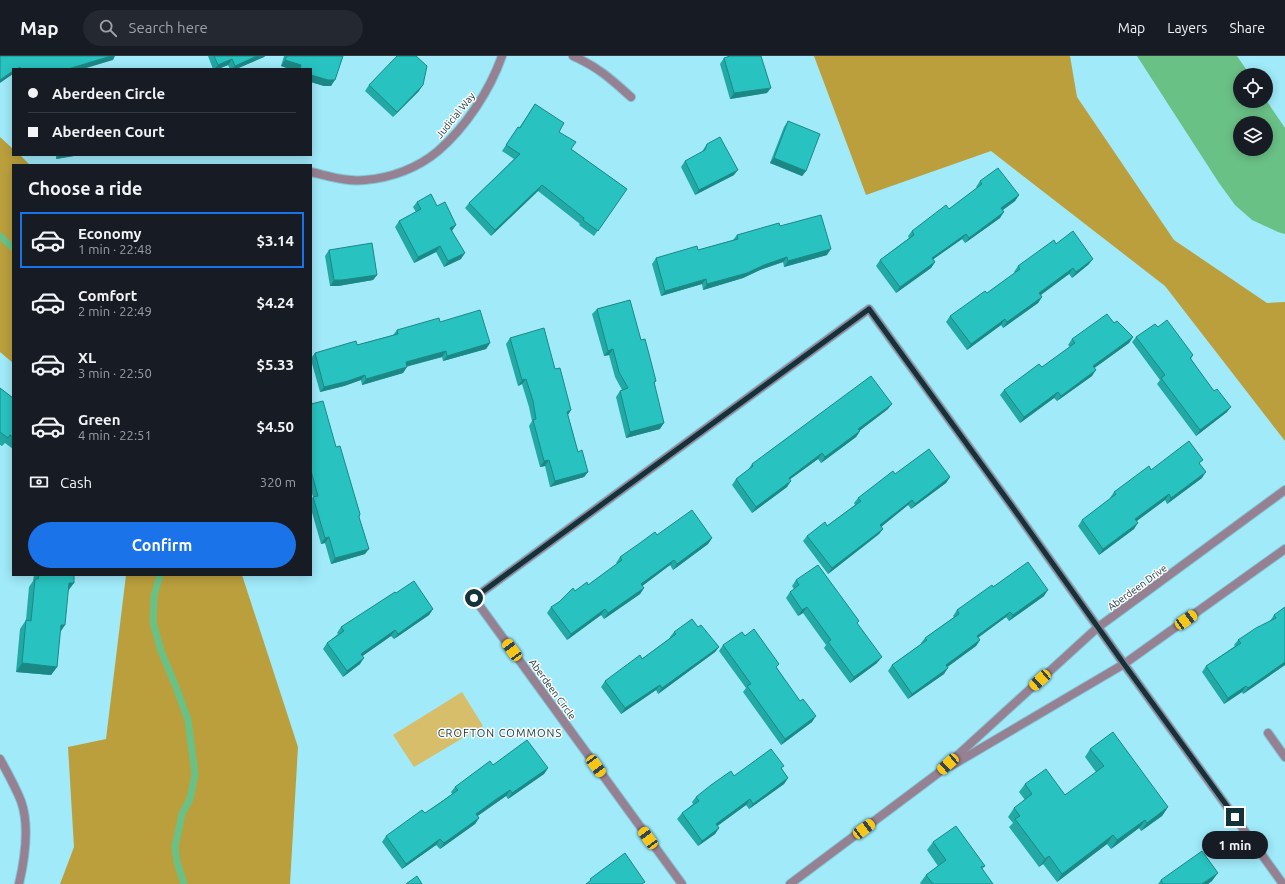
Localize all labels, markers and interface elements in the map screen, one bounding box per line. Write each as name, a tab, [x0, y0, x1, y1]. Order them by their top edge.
search box	[83, 10, 363, 46]
text: Map	[20, 17, 59, 39]
icon: search	[97, 17, 119, 39]
text: Search here	[129, 19, 208, 36]
text: Map	[1118, 20, 1145, 36]
text: Layers	[1167, 20, 1207, 36]
text: Share	[1229, 20, 1265, 36]
map controls	[1233, 68, 1273, 156]
button: locate	[1233, 68, 1273, 108]
text: Aberdeen Circle	[52, 85, 165, 102]
street label: Judicial Way	[434, 90, 477, 140]
button: layers	[1233, 116, 1273, 156]
text: Aberdeen Court	[52, 123, 165, 140]
text: Choose a ride	[28, 178, 142, 198]
icon: car	[30, 222, 66, 258]
text: Economy	[78, 225, 142, 242]
text: $3.14	[256, 232, 294, 249]
text: 1 min · 22:48	[78, 242, 152, 256]
icon: car	[30, 284, 66, 320]
text: Comfort	[78, 287, 137, 304]
text: $4.24	[256, 294, 294, 311]
text: 2 min · 22:49	[78, 304, 152, 318]
icon: car	[30, 346, 66, 382]
text: XL	[78, 349, 96, 366]
text: $5.33	[256, 356, 294, 373]
text: 3 min · 22:50	[78, 366, 152, 380]
icon: car	[30, 408, 66, 444]
text: Green	[78, 411, 120, 428]
text: $4.50	[256, 418, 294, 435]
text: 4 min · 22:51	[78, 428, 152, 442]
icon: cash	[28, 471, 50, 493]
text: Cash	[60, 474, 92, 491]
text: 320 m	[260, 475, 296, 489]
button: Confirm	[28, 522, 296, 568]
street label: Aberdeen Drive	[1106, 562, 1169, 612]
route start	[465, 589, 483, 607]
car	[1173, 608, 1199, 632]
car	[500, 637, 524, 663]
street label: Aberdeen Circle	[527, 657, 578, 722]
car	[1027, 668, 1053, 692]
district label: CROFTON COMMONS	[438, 727, 562, 739]
car	[935, 752, 961, 776]
car	[584, 753, 608, 779]
route end	[1226, 808, 1244, 826]
car	[851, 817, 877, 841]
car	[636, 825, 660, 851]
callout: 1 min	[1202, 831, 1268, 859]
text: 1 min	[1219, 838, 1251, 852]

